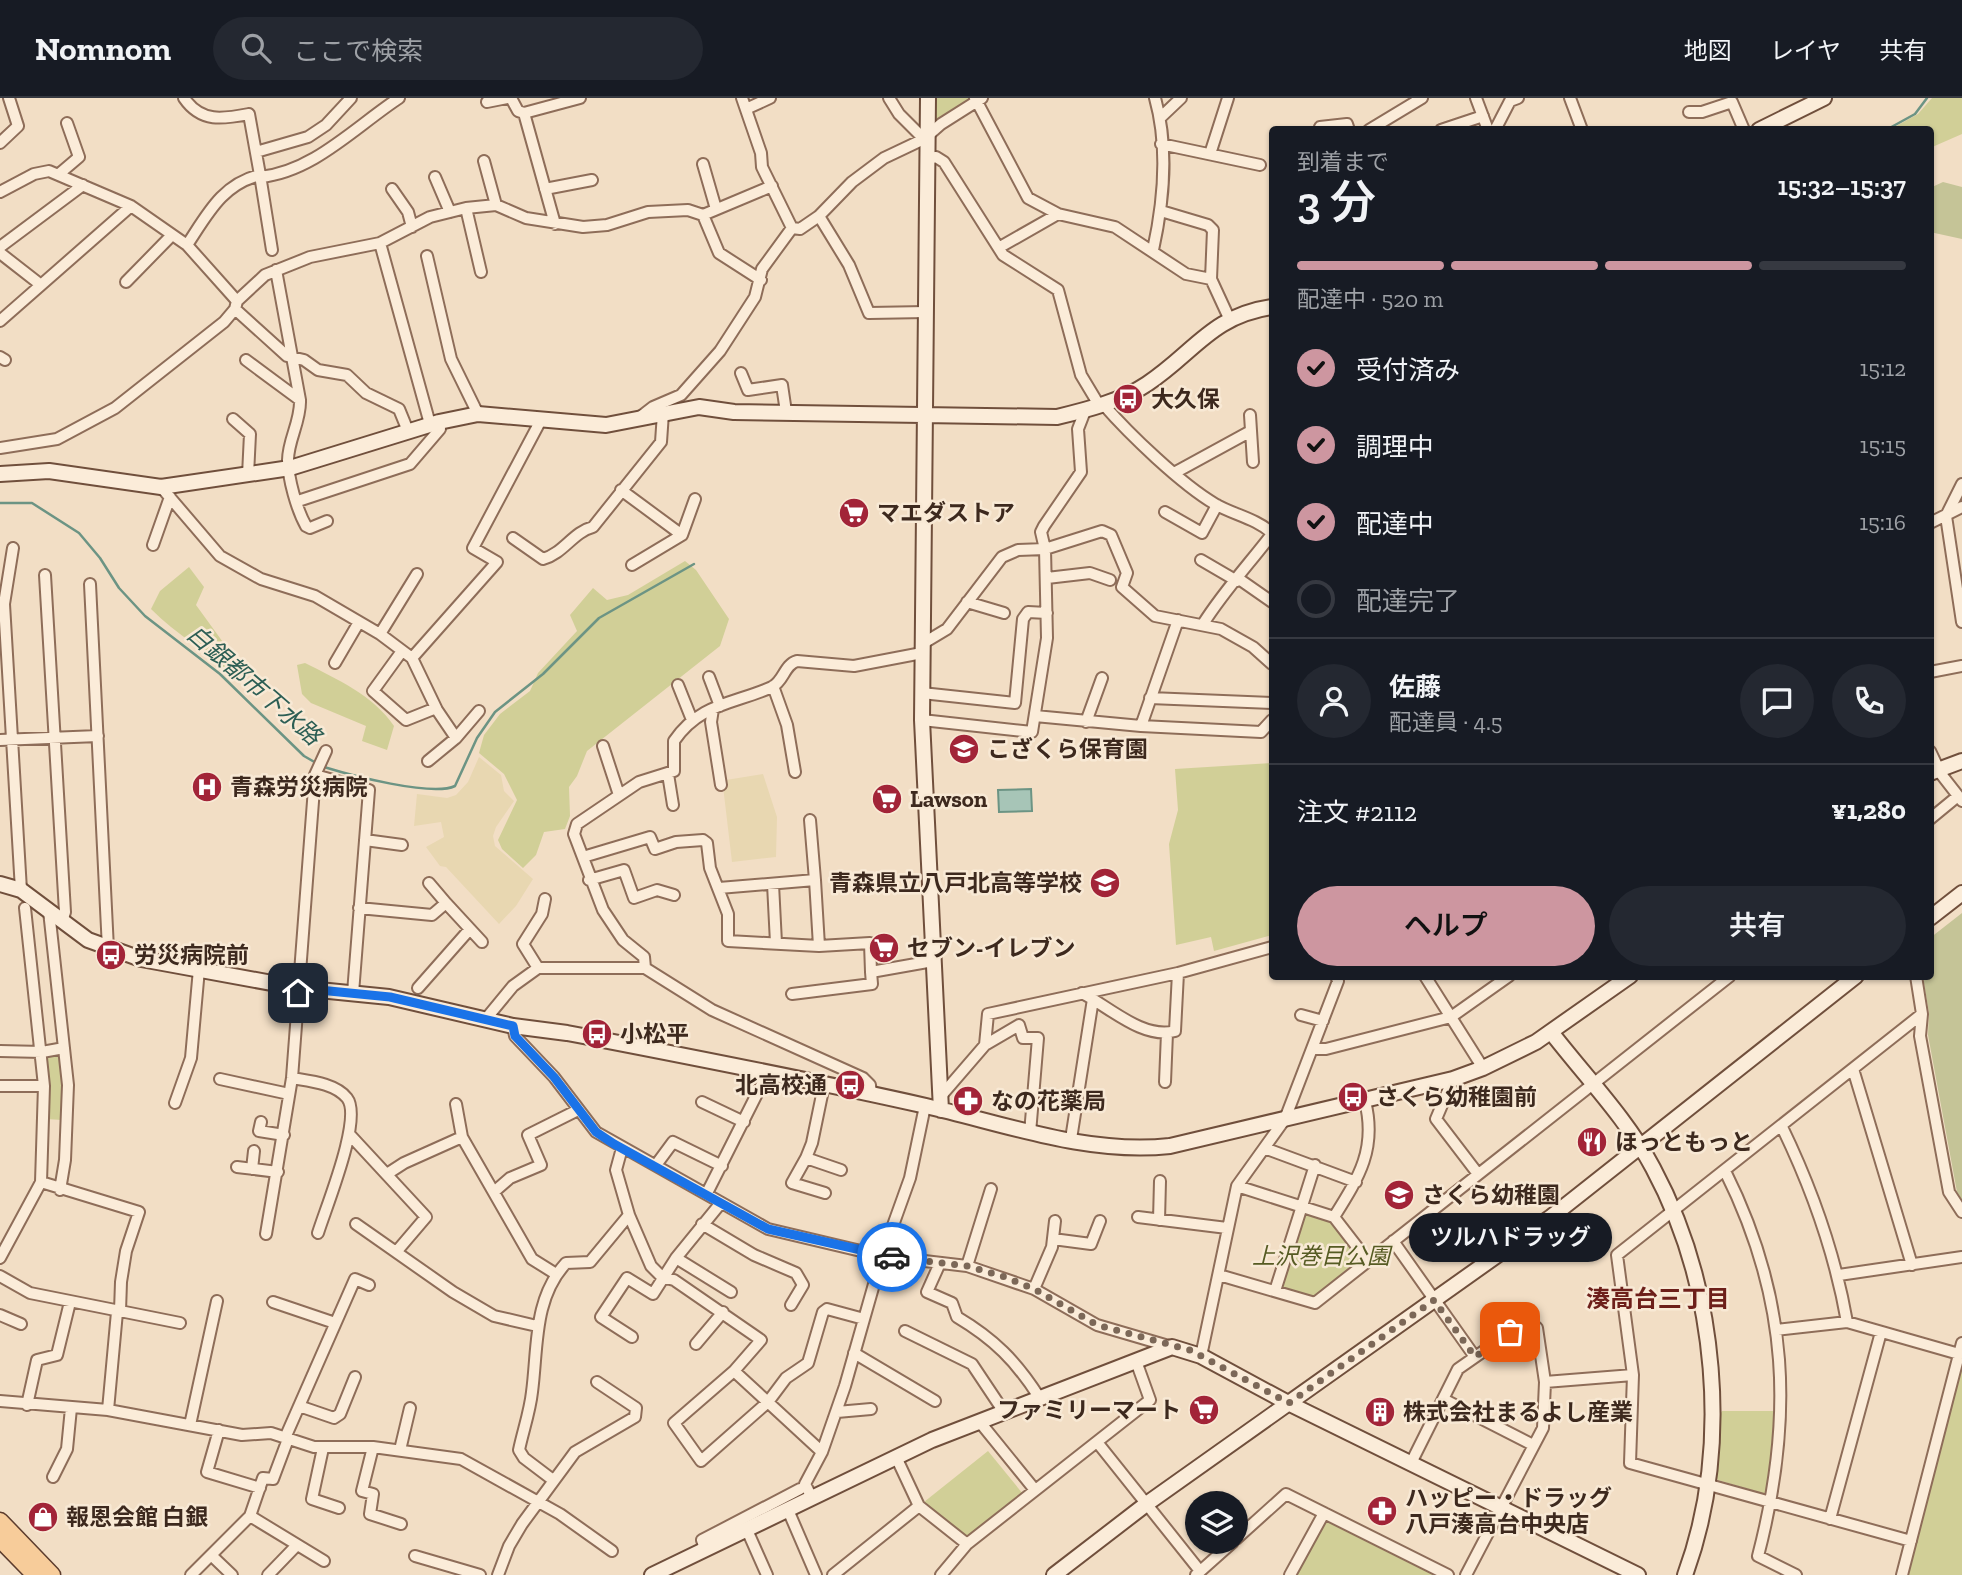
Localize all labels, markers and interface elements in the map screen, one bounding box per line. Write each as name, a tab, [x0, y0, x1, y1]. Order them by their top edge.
search box	[213, 17, 703, 80]
text: Nomnom	[35, 29, 171, 68]
icon: search	[237, 29, 275, 67]
text: ここで検索	[293, 35, 423, 67]
text: 地図	[1684, 36, 1732, 65]
text: レイヤ	[1770, 36, 1841, 65]
text: 共有	[1879, 36, 1927, 65]
text: 到着まで	[1297, 148, 1389, 176]
text: 15:32–15:37	[1777, 170, 1906, 202]
text: 3 分	[1297, 175, 1376, 230]
text: 配達中 · 520 m	[1297, 285, 1443, 313]
icon: check	[1297, 349, 1335, 387]
text: 受付済み	[1356, 354, 1460, 386]
text: 15:12	[1860, 354, 1906, 382]
bus stop icon: 大久保	[1111, 382, 1145, 416]
place label: 大久保	[1151, 385, 1220, 413]
icon: check	[1297, 426, 1335, 464]
text: 調理中	[1356, 431, 1434, 463]
text: 15:15	[1860, 431, 1906, 459]
supermarket icon: マエダストア	[837, 496, 871, 530]
place label: マエダストア	[877, 499, 1015, 527]
icon: check	[1297, 503, 1335, 541]
text: 配達中	[1356, 508, 1434, 540]
text: 15:16	[1859, 508, 1906, 536]
text: 配達完了	[1356, 585, 1460, 617]
water label: 白銀都市下水路	[181, 619, 329, 752]
button: person	[1297, 664, 1371, 738]
button: chat	[1740, 664, 1814, 738]
button: phone	[1832, 664, 1906, 738]
text: 佐藤	[1389, 671, 1441, 703]
text: 配達員 · 4.5	[1389, 708, 1503, 736]
school or university icon: こざくら保育園	[947, 732, 981, 766]
place label: こざくら保育園	[987, 735, 1148, 763]
hospital icon: 青森労災病院	[190, 770, 224, 804]
place label: 青森労災病院	[230, 773, 368, 801]
supermarket icon: Lawson	[870, 782, 904, 816]
place label: Lawson	[910, 785, 988, 813]
text: ¥1,280	[1831, 794, 1906, 826]
text: 注文 #2112	[1297, 796, 1417, 828]
school or university icon: 青森県立八戸北高等学校	[1088, 866, 1122, 900]
place label: 青森県立八戸北高等学校	[829, 869, 1082, 897]
button: ヘルプ	[1297, 886, 1595, 966]
button: 共有	[1609, 886, 1906, 966]
supermarket icon: セブン-イレブン	[867, 931, 901, 965]
place label: セブン-イレブン	[907, 934, 1075, 962]
bus stop icon: 労災病院前	[94, 938, 128, 972]
place label: 労災病院前	[134, 941, 249, 969]
pin	[268, 963, 328, 1023]
icon: home	[279, 974, 317, 1012]
bus stop icon: 小松平	[580, 1017, 614, 1051]
place label: 小松平	[620, 1020, 689, 1048]
bus stop icon: 北高校通	[833, 1068, 867, 1102]
place label: 北高校通	[735, 1071, 827, 1099]
bus stop icon: さくら幼稚園前	[1336, 1080, 1370, 1114]
place label: さくら幼稚園前	[1376, 1083, 1537, 1111]
pharmacy icon: なの花薬局	[951, 1084, 985, 1118]
place label: なの花薬局	[991, 1087, 1106, 1115]
restaurant icon: ほっともっと	[1575, 1125, 1609, 1159]
place label: ほっともっと	[1615, 1128, 1753, 1156]
school or university icon: さくら幼稚園	[1382, 1178, 1416, 1212]
place label: さくら幼稚園	[1422, 1181, 1560, 1209]
callout: ツルハドラッグ	[1408, 1213, 1612, 1262]
courier	[857, 1222, 927, 1292]
text: ツルハドラッグ	[1430, 1223, 1591, 1251]
icon: car	[873, 1238, 911, 1276]
park label: 上沢巻目公園	[1252, 1242, 1393, 1270]
district label: 湊高台三丁目	[1586, 1284, 1730, 1313]
pin	[1480, 1302, 1540, 1362]
icon: bag	[1491, 1313, 1529, 1351]
supermarket icon: ファミリーマート	[1187, 1393, 1221, 1427]
building icon: 株式会社まるよし産業	[1363, 1395, 1397, 1429]
place label: ファミリーマート	[997, 1396, 1181, 1424]
place label: 株式会社まるよし産業	[1403, 1398, 1633, 1426]
place label: ハッピー・ドラッグ 八戸湊高台中央店	[1405, 1484, 1612, 1538]
map controls	[1185, 1491, 1248, 1554]
button: layers	[1185, 1491, 1248, 1554]
pharmacy icon: ハッピー・ドラッグ 八戸湊高台中央店	[1365, 1494, 1399, 1528]
shop icon: 報恩会館 白銀	[26, 1500, 60, 1534]
place label: 報恩会館 白銀	[66, 1503, 208, 1531]

